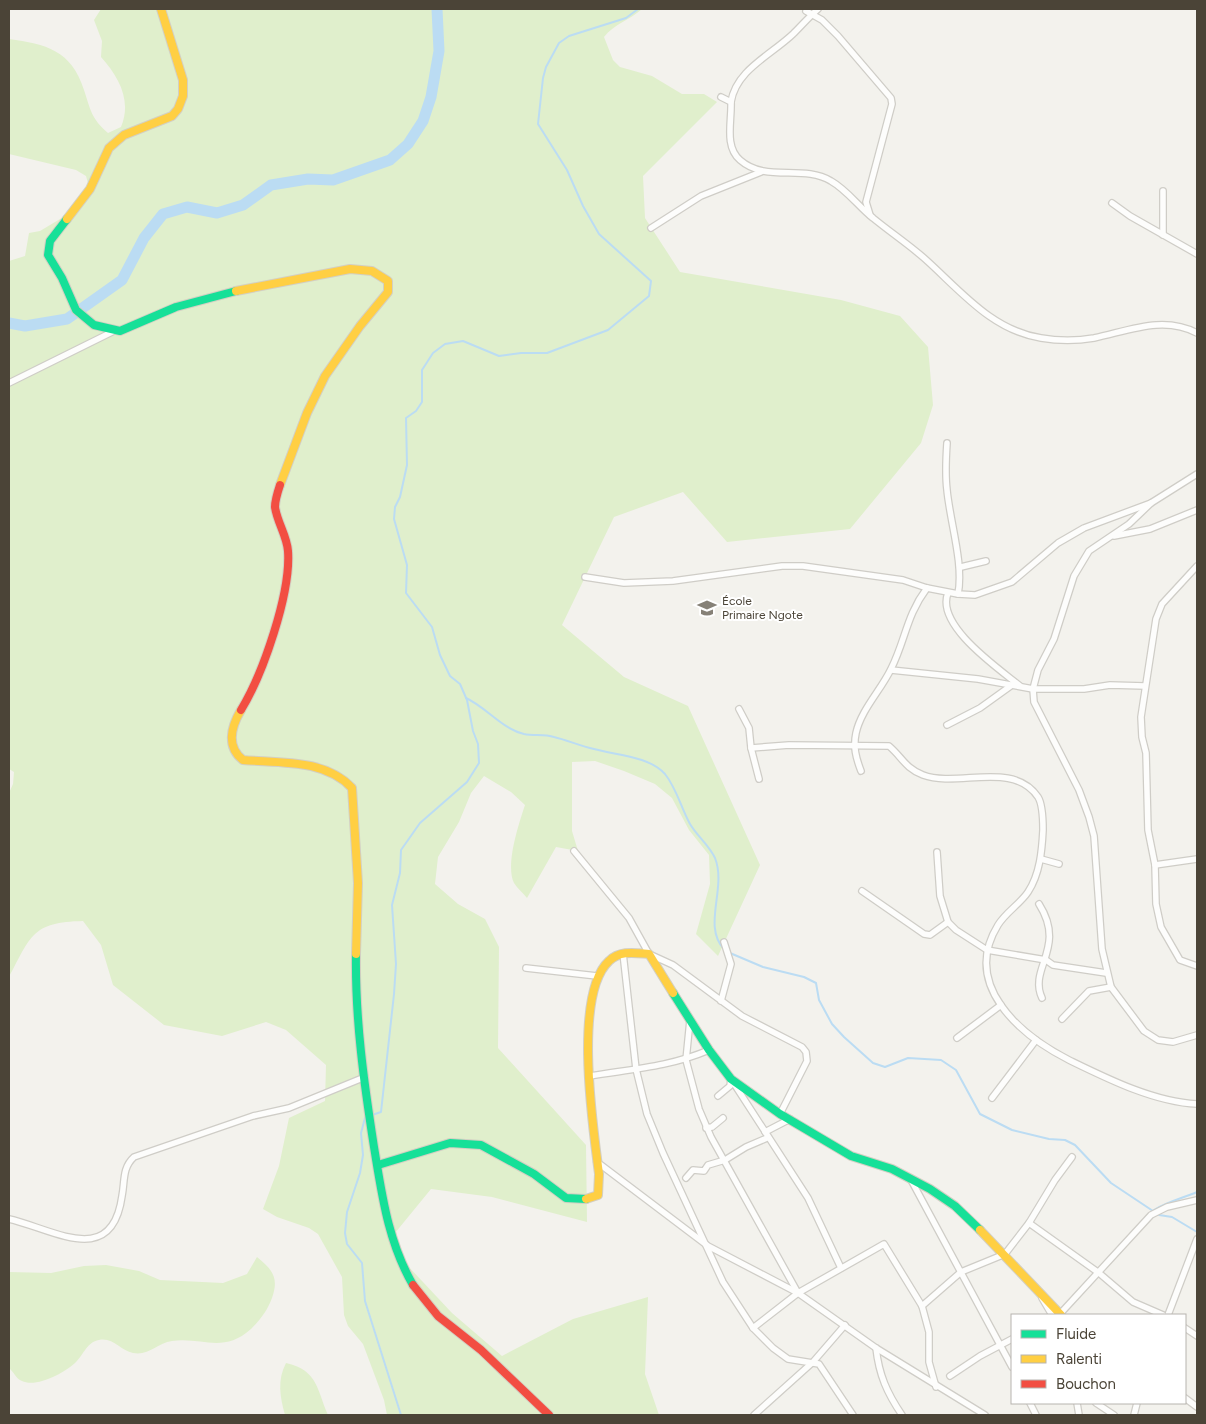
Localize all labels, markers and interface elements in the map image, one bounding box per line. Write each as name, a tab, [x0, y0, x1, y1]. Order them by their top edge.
place label: École Primaire Ngote	[722, 594, 803, 622]
school or university icon: École Primaire Ngote	[696, 597, 718, 619]
legend	[1011, 1314, 1186, 1404]
text: Fluide	[1056, 1325, 1096, 1343]
text: Ralenti	[1056, 1350, 1102, 1368]
text: Bouchon	[1056, 1375, 1116, 1393]

